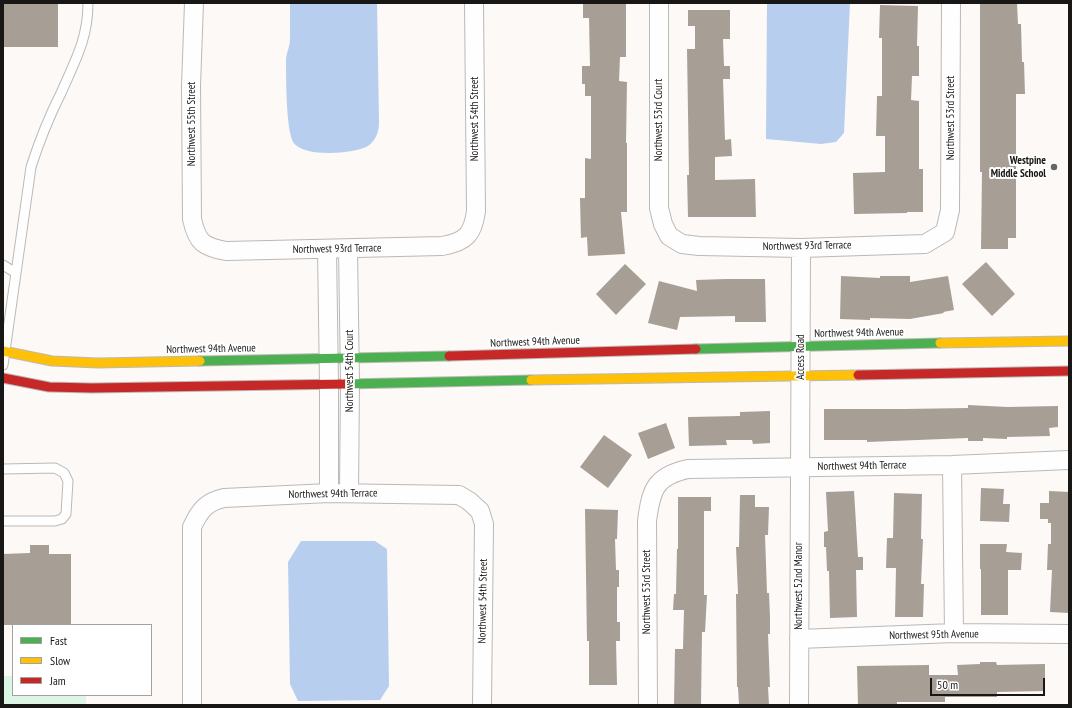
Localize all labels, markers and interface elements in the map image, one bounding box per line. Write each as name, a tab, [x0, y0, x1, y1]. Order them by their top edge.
street label: Northwest 53rd Street	[944, 76, 958, 160]
street label: Northwest 54th Street	[468, 77, 482, 161]
street label: Northwest 53rd Court	[652, 79, 666, 161]
street label: Northwest 55th Street	[185, 82, 199, 166]
place label: Westpine Middle School	[991, 154, 1046, 180]
marker: Westpine Middle School	[1049, 162, 1059, 172]
street label: Northwest 93rd Terrace	[762, 239, 852, 253]
street label: Northwest 93rd Terrace	[292, 242, 382, 256]
street label: Northwest 94th Avenue	[814, 326, 904, 340]
street label: Northwest 54th Court	[343, 330, 357, 412]
street label: Northwest 94th Avenue	[490, 334, 580, 350]
street label: Access Road	[794, 334, 808, 380]
street label: Northwest 94th Avenue	[166, 342, 256, 356]
street label: Northwest 94th Terrace	[817, 459, 907, 473]
street label: Northwest 94th Terrace	[288, 487, 378, 501]
street label: Northwest 52nd Manor	[792, 542, 806, 630]
street label: Northwest 53rd Street	[640, 550, 654, 634]
street label: Northwest 54th Street	[476, 559, 490, 643]
legend	[12, 624, 152, 696]
street label: Northwest 95th Avenue	[889, 628, 979, 642]
text: Fast	[50, 633, 67, 648]
text: Slow	[50, 653, 70, 668]
scale bar	[932, 670, 1047, 696]
text: Jam	[50, 673, 66, 688]
text: 50 m	[937, 677, 958, 692]

